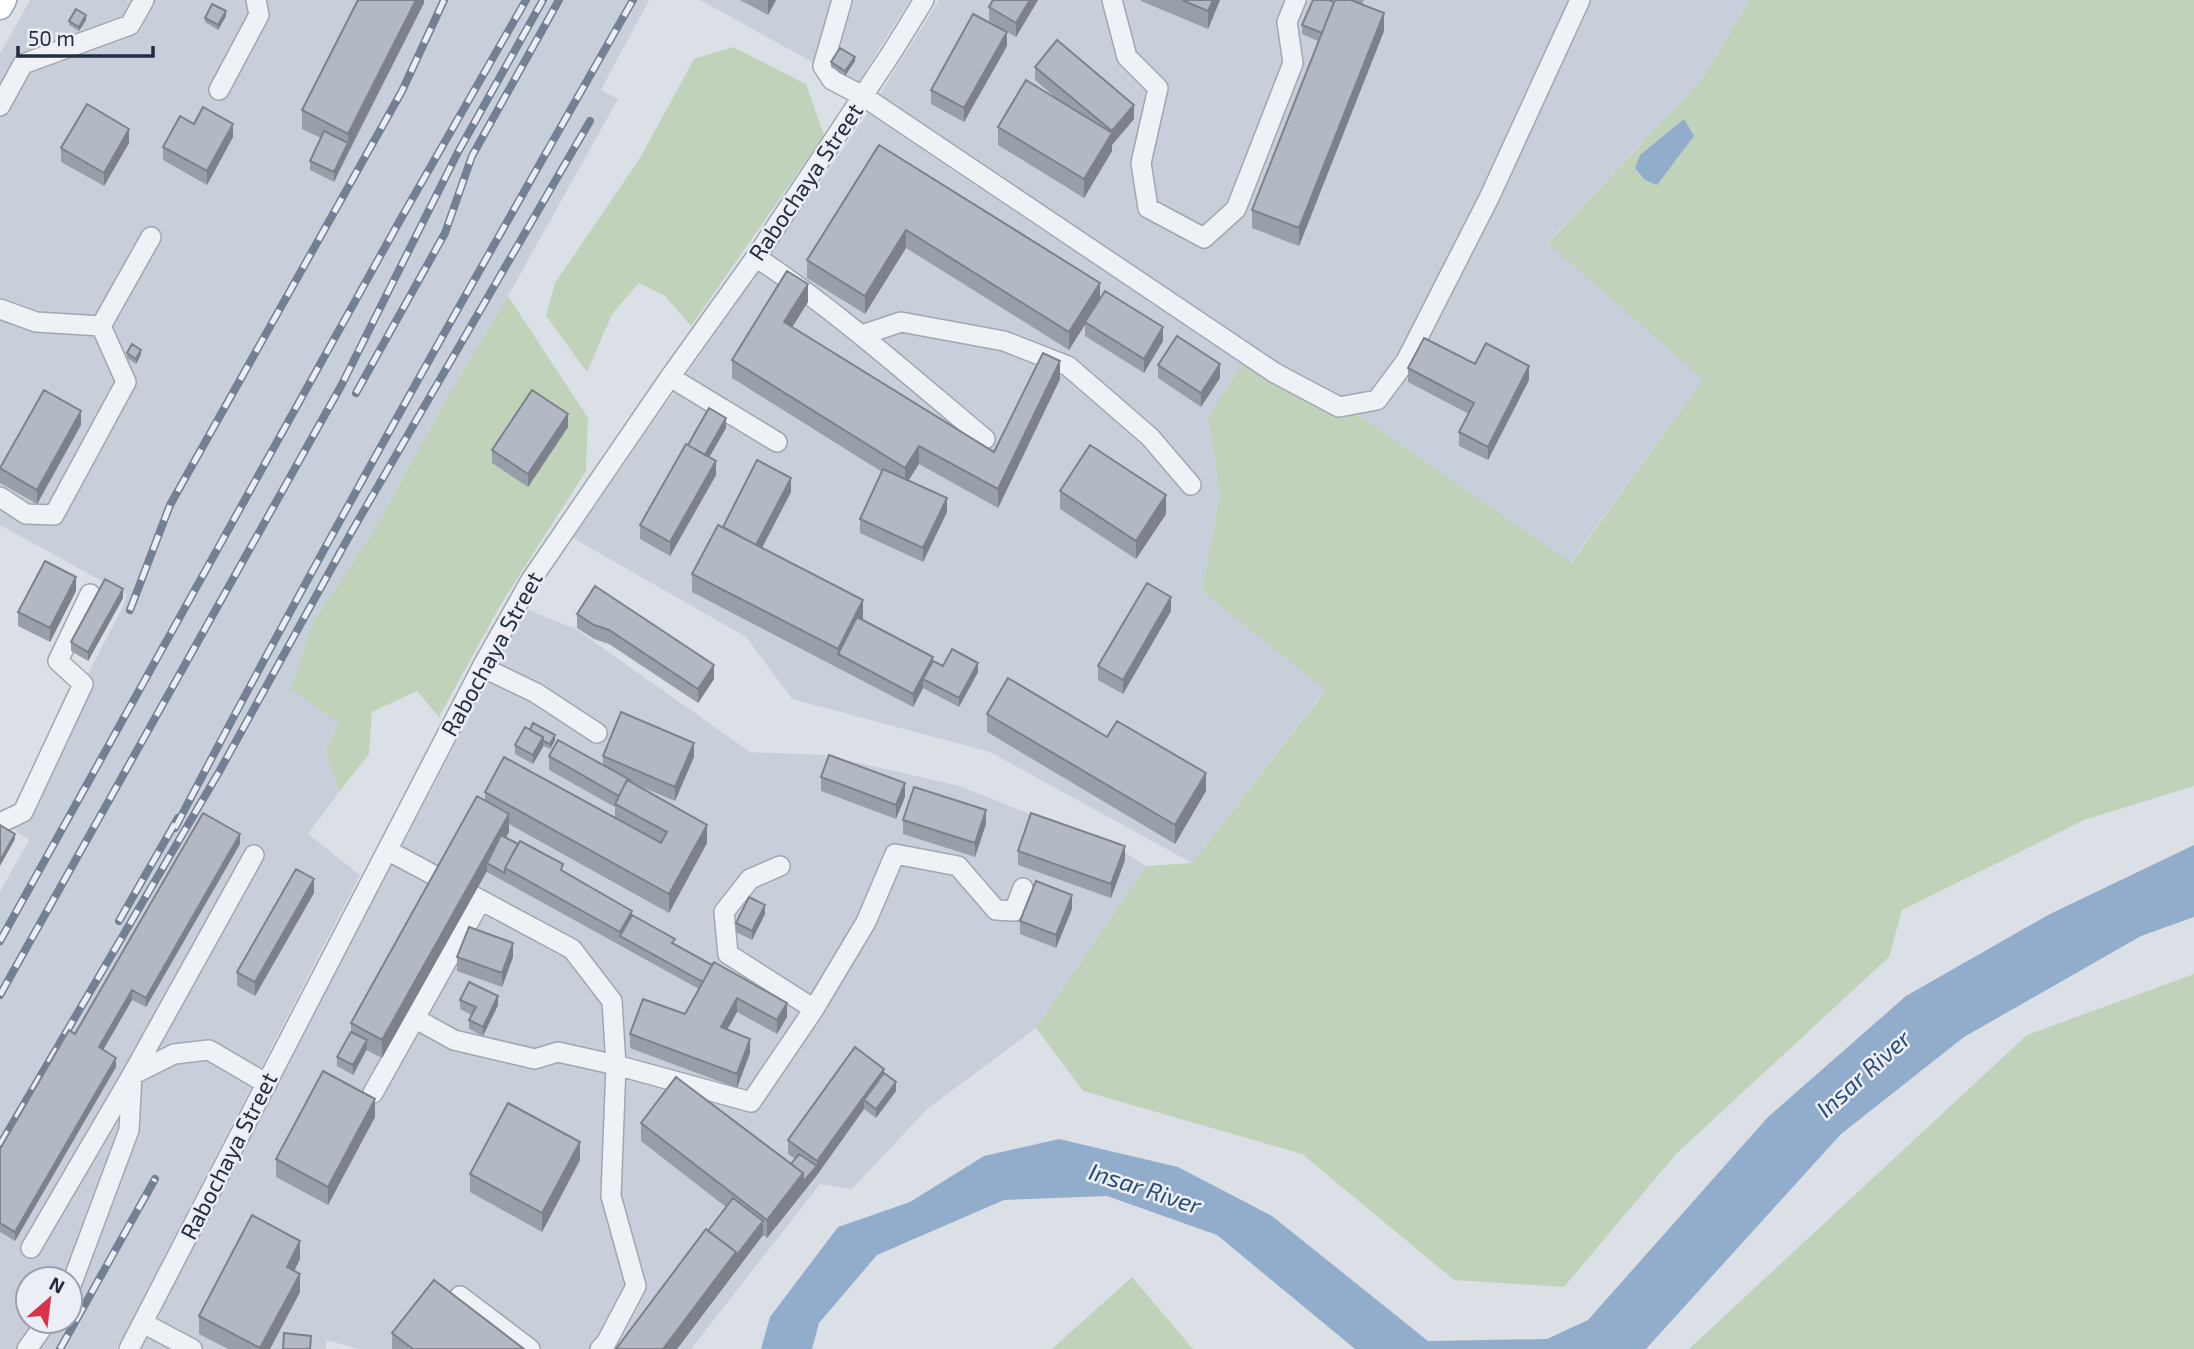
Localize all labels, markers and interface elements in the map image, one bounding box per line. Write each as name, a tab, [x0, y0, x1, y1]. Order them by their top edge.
scale bar	[18, 14, 152, 58]
text: 50 m	[28, 25, 75, 50]
street label: Rabochaya Street	[742, 97, 868, 266]
street label: Rabochaya Street	[434, 566, 548, 741]
water label: Insar River	[1810, 1023, 1916, 1123]
street label: Rabochaya Street	[174, 1067, 282, 1244]
water label: Insar River	[1086, 1156, 1206, 1219]
north arrow	[14, 1265, 84, 1335]
text: N	[46, 1271, 69, 1298]

